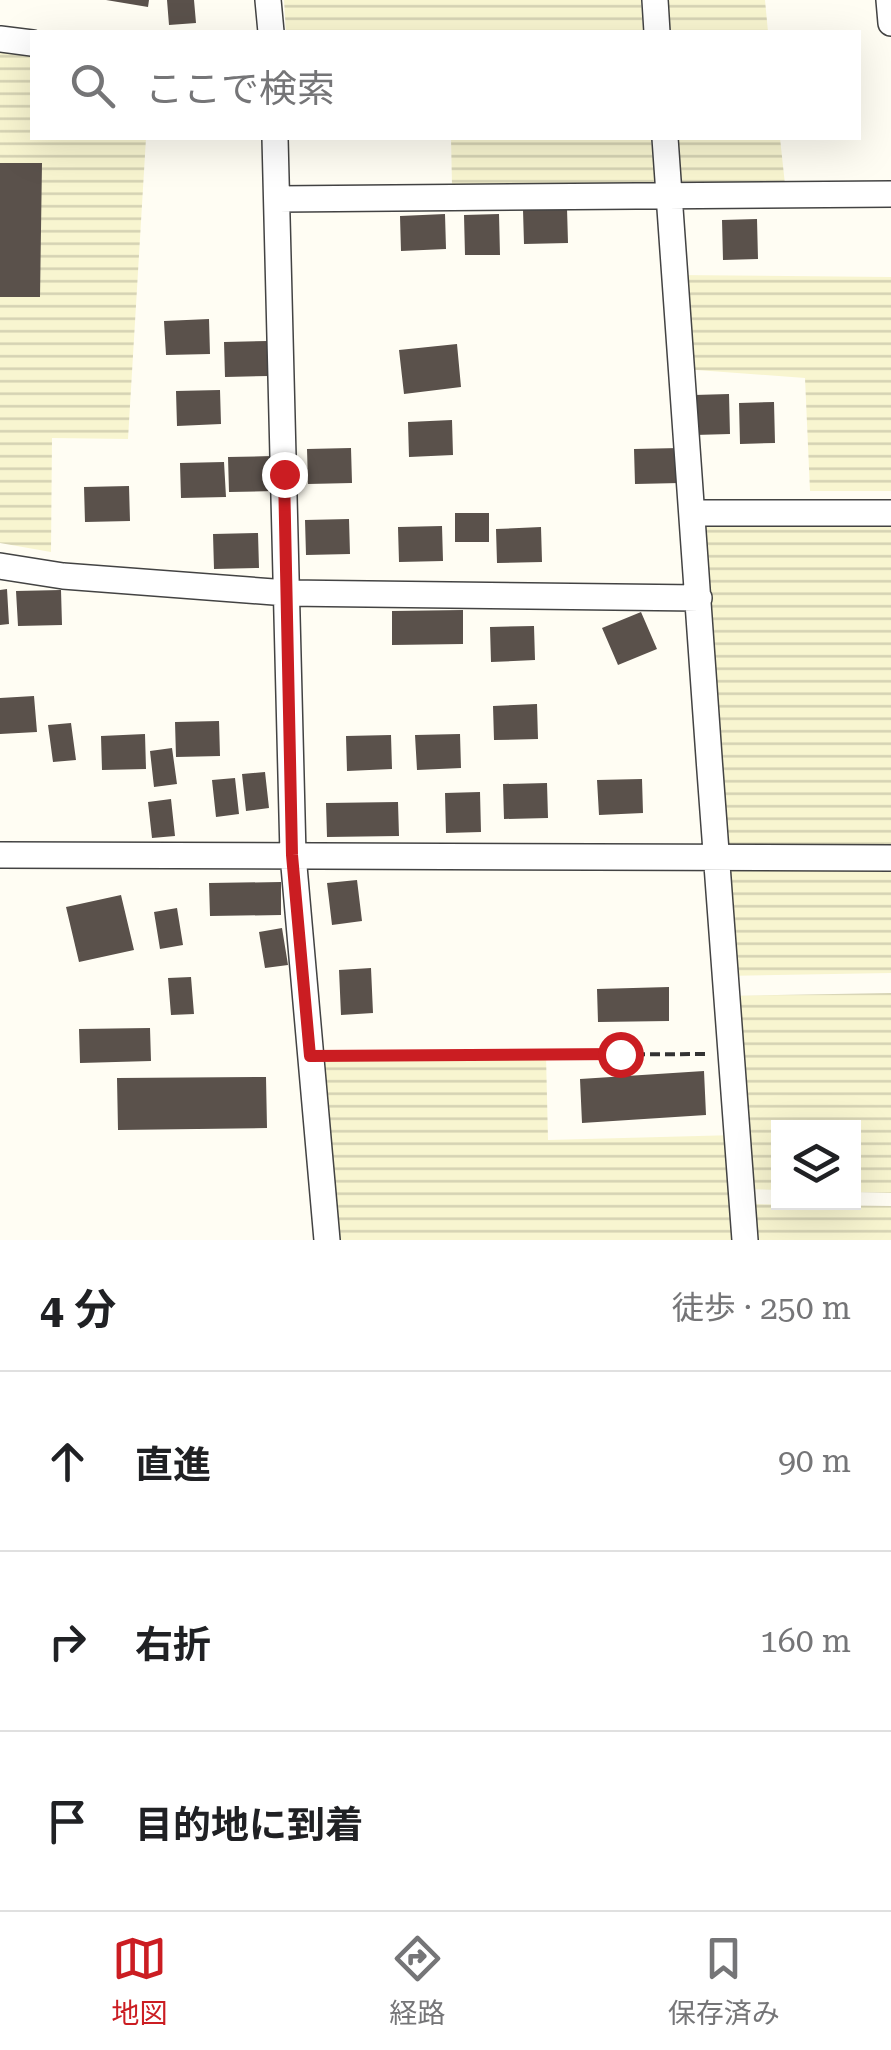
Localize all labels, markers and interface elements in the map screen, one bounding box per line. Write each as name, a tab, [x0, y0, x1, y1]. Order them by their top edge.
search box	[30, 30, 861, 140]
icon: search	[65, 58, 120, 113]
text: ここで検索	[145, 67, 335, 111]
route end	[262, 452, 308, 498]
route start	[598, 1032, 644, 1078]
map controls	[771, 1120, 861, 1210]
button: layers	[771, 1120, 861, 1210]
text: 4 分	[40, 1285, 116, 1334]
text: 徒歩 · 250 m	[672, 1289, 851, 1327]
icon: ahead	[40, 1434, 95, 1489]
text: 90 m	[778, 1442, 851, 1480]
text: 直進	[135, 1443, 211, 1487]
icon: right	[40, 1614, 95, 1669]
text: 160 m	[760, 1622, 851, 1660]
text: 右折	[135, 1623, 211, 1667]
icon: arrive	[40, 1794, 95, 1849]
text: 目的地に到着	[135, 1803, 363, 1847]
tab: 地図	[111, 1931, 167, 2031]
tab: 経路	[389, 1931, 446, 2031]
tab: 保存済み	[668, 1931, 780, 2031]

